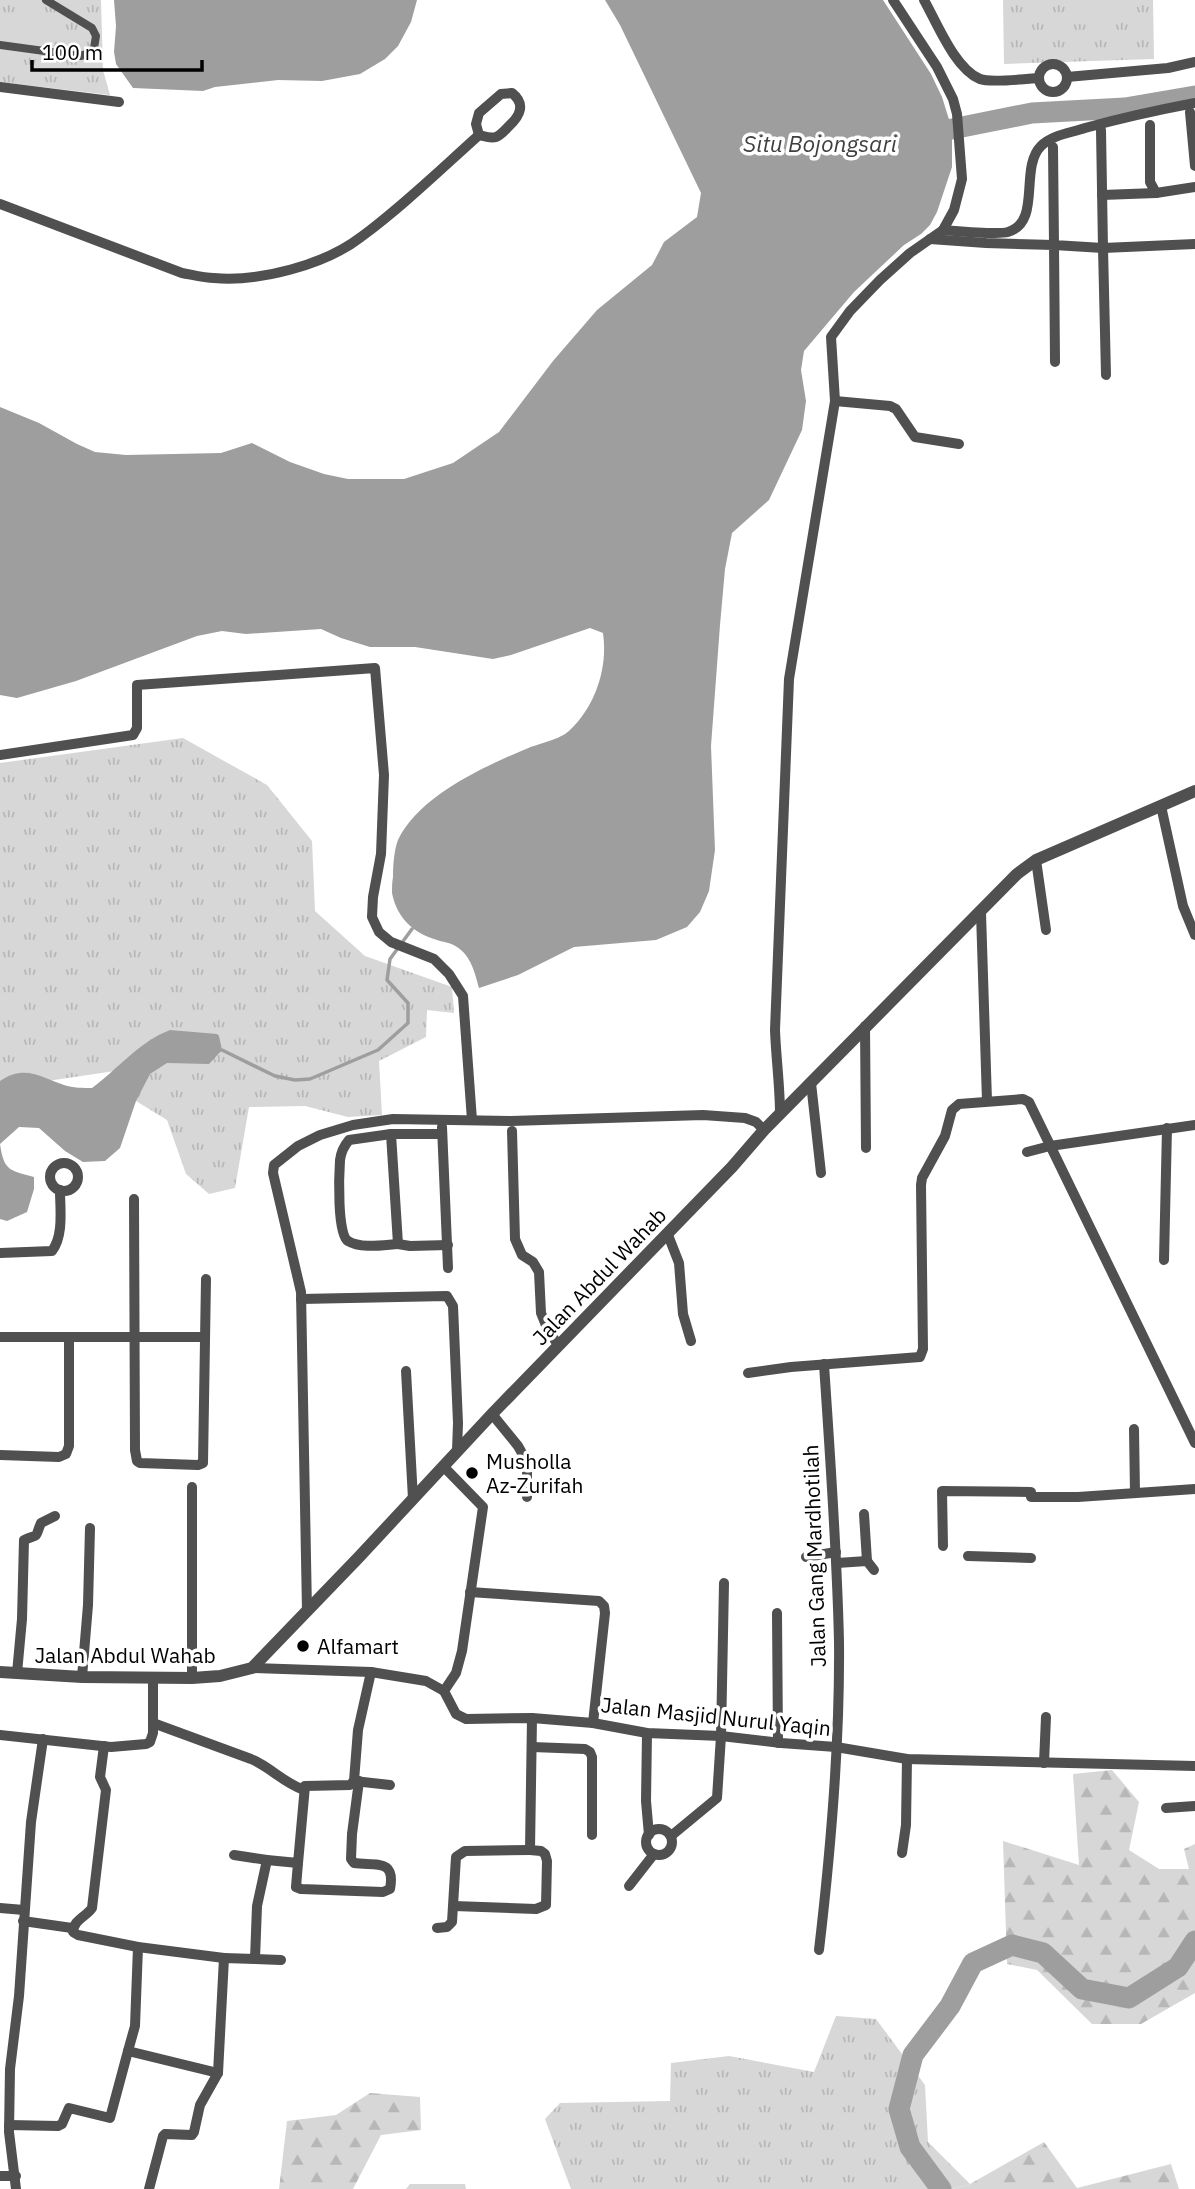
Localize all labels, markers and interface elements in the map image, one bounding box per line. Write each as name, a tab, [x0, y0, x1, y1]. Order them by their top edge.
scale bar	[32, 28, 201, 72]
text: 100 m	[42, 38, 103, 66]
water label: Situ Bojongsari	[743, 128, 898, 158]
street label: Jalan Abdul Wahab	[526, 1201, 672, 1351]
street label: Jalan Gang Mardhotilah	[796, 1444, 832, 1668]
place label: Musholla Az-Zurifah	[486, 1447, 583, 1499]
marker: Musholla Az-Zurifah	[464, 1465, 480, 1481]
place label: Alfamart	[317, 1632, 399, 1660]
marker: Alfamart	[295, 1638, 311, 1654]
street label: Jalan Abdul Wahab	[34, 1641, 216, 1669]
street label: Jalan Masjid Nurul Yaqin	[600, 1690, 832, 1742]

